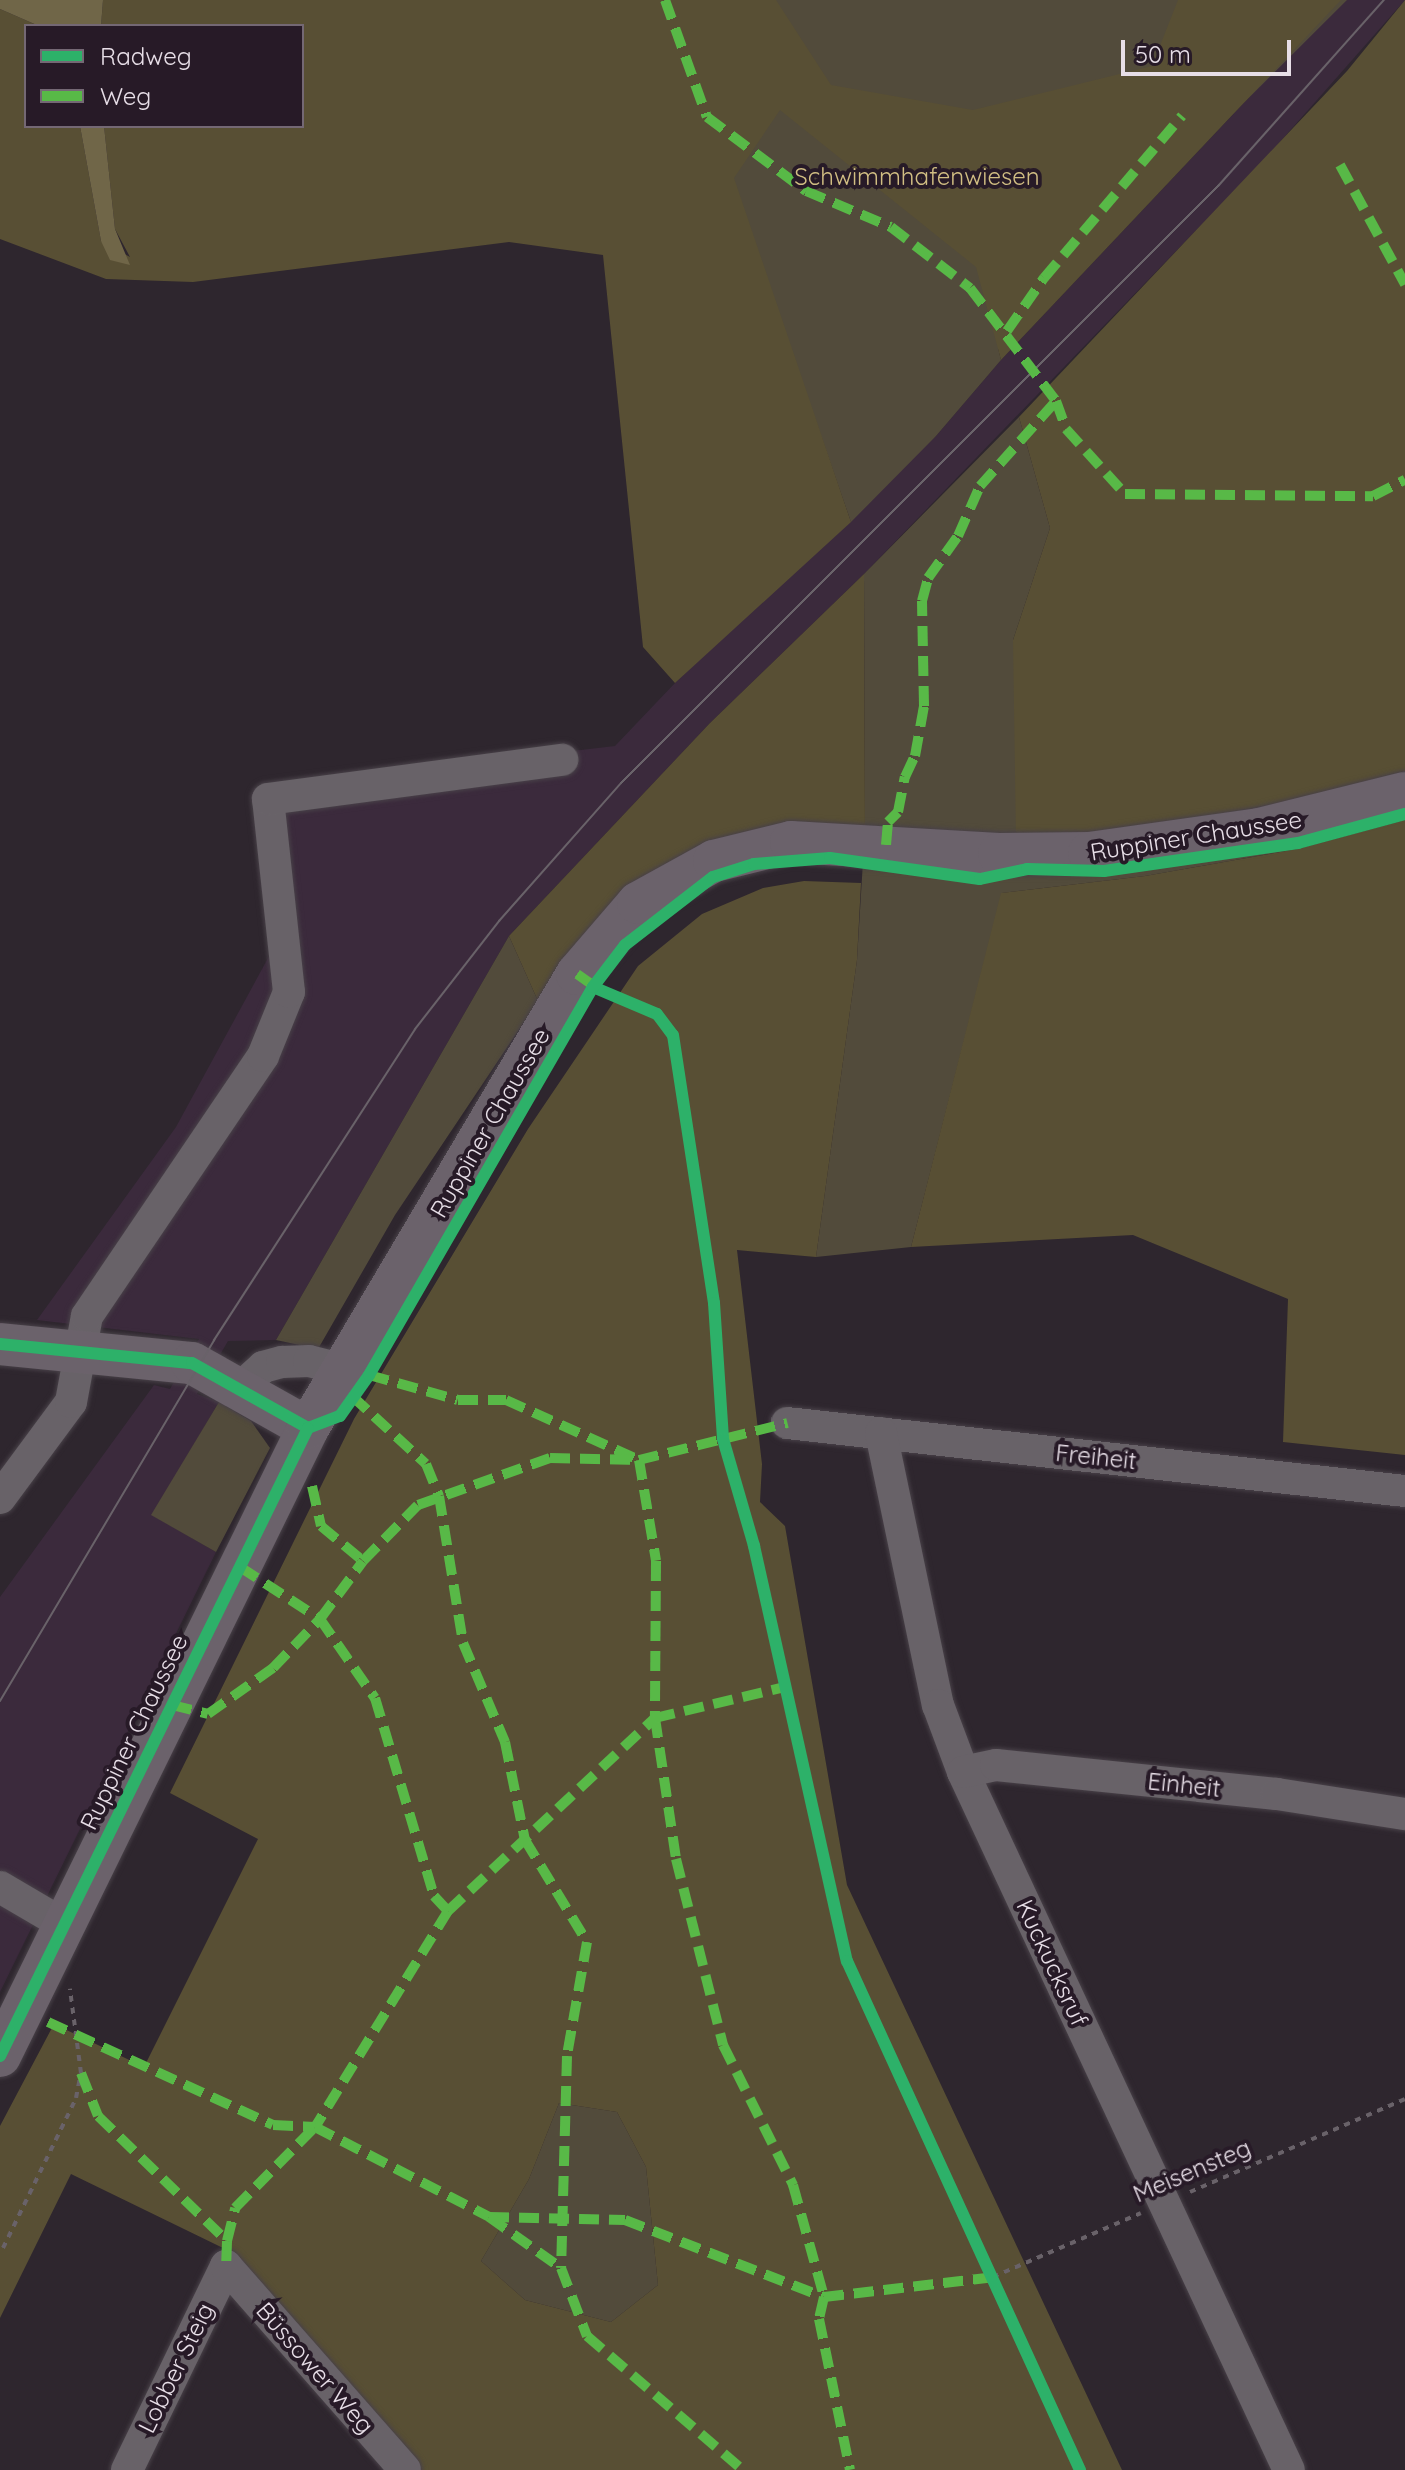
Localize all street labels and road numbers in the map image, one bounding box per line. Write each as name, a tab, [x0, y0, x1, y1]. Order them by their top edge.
street label: Ruppiner Chaussee	[1088, 805, 1304, 867]
street label: Ruppiner Chaussee	[424, 1023, 556, 1223]
street label: Freiheit	[1054, 1438, 1138, 1476]
street label: Ruppiner Chaussee	[74, 1630, 194, 1834]
street label: Einheit	[1146, 1767, 1222, 1803]
street label: Kuckucksruf	[1010, 1895, 1094, 2031]
street label: Meisensteg	[1129, 2133, 1255, 2209]
street label: Büssower Weg	[250, 2296, 380, 2440]
street label: Lobber Steig	[132, 2298, 220, 2438]

